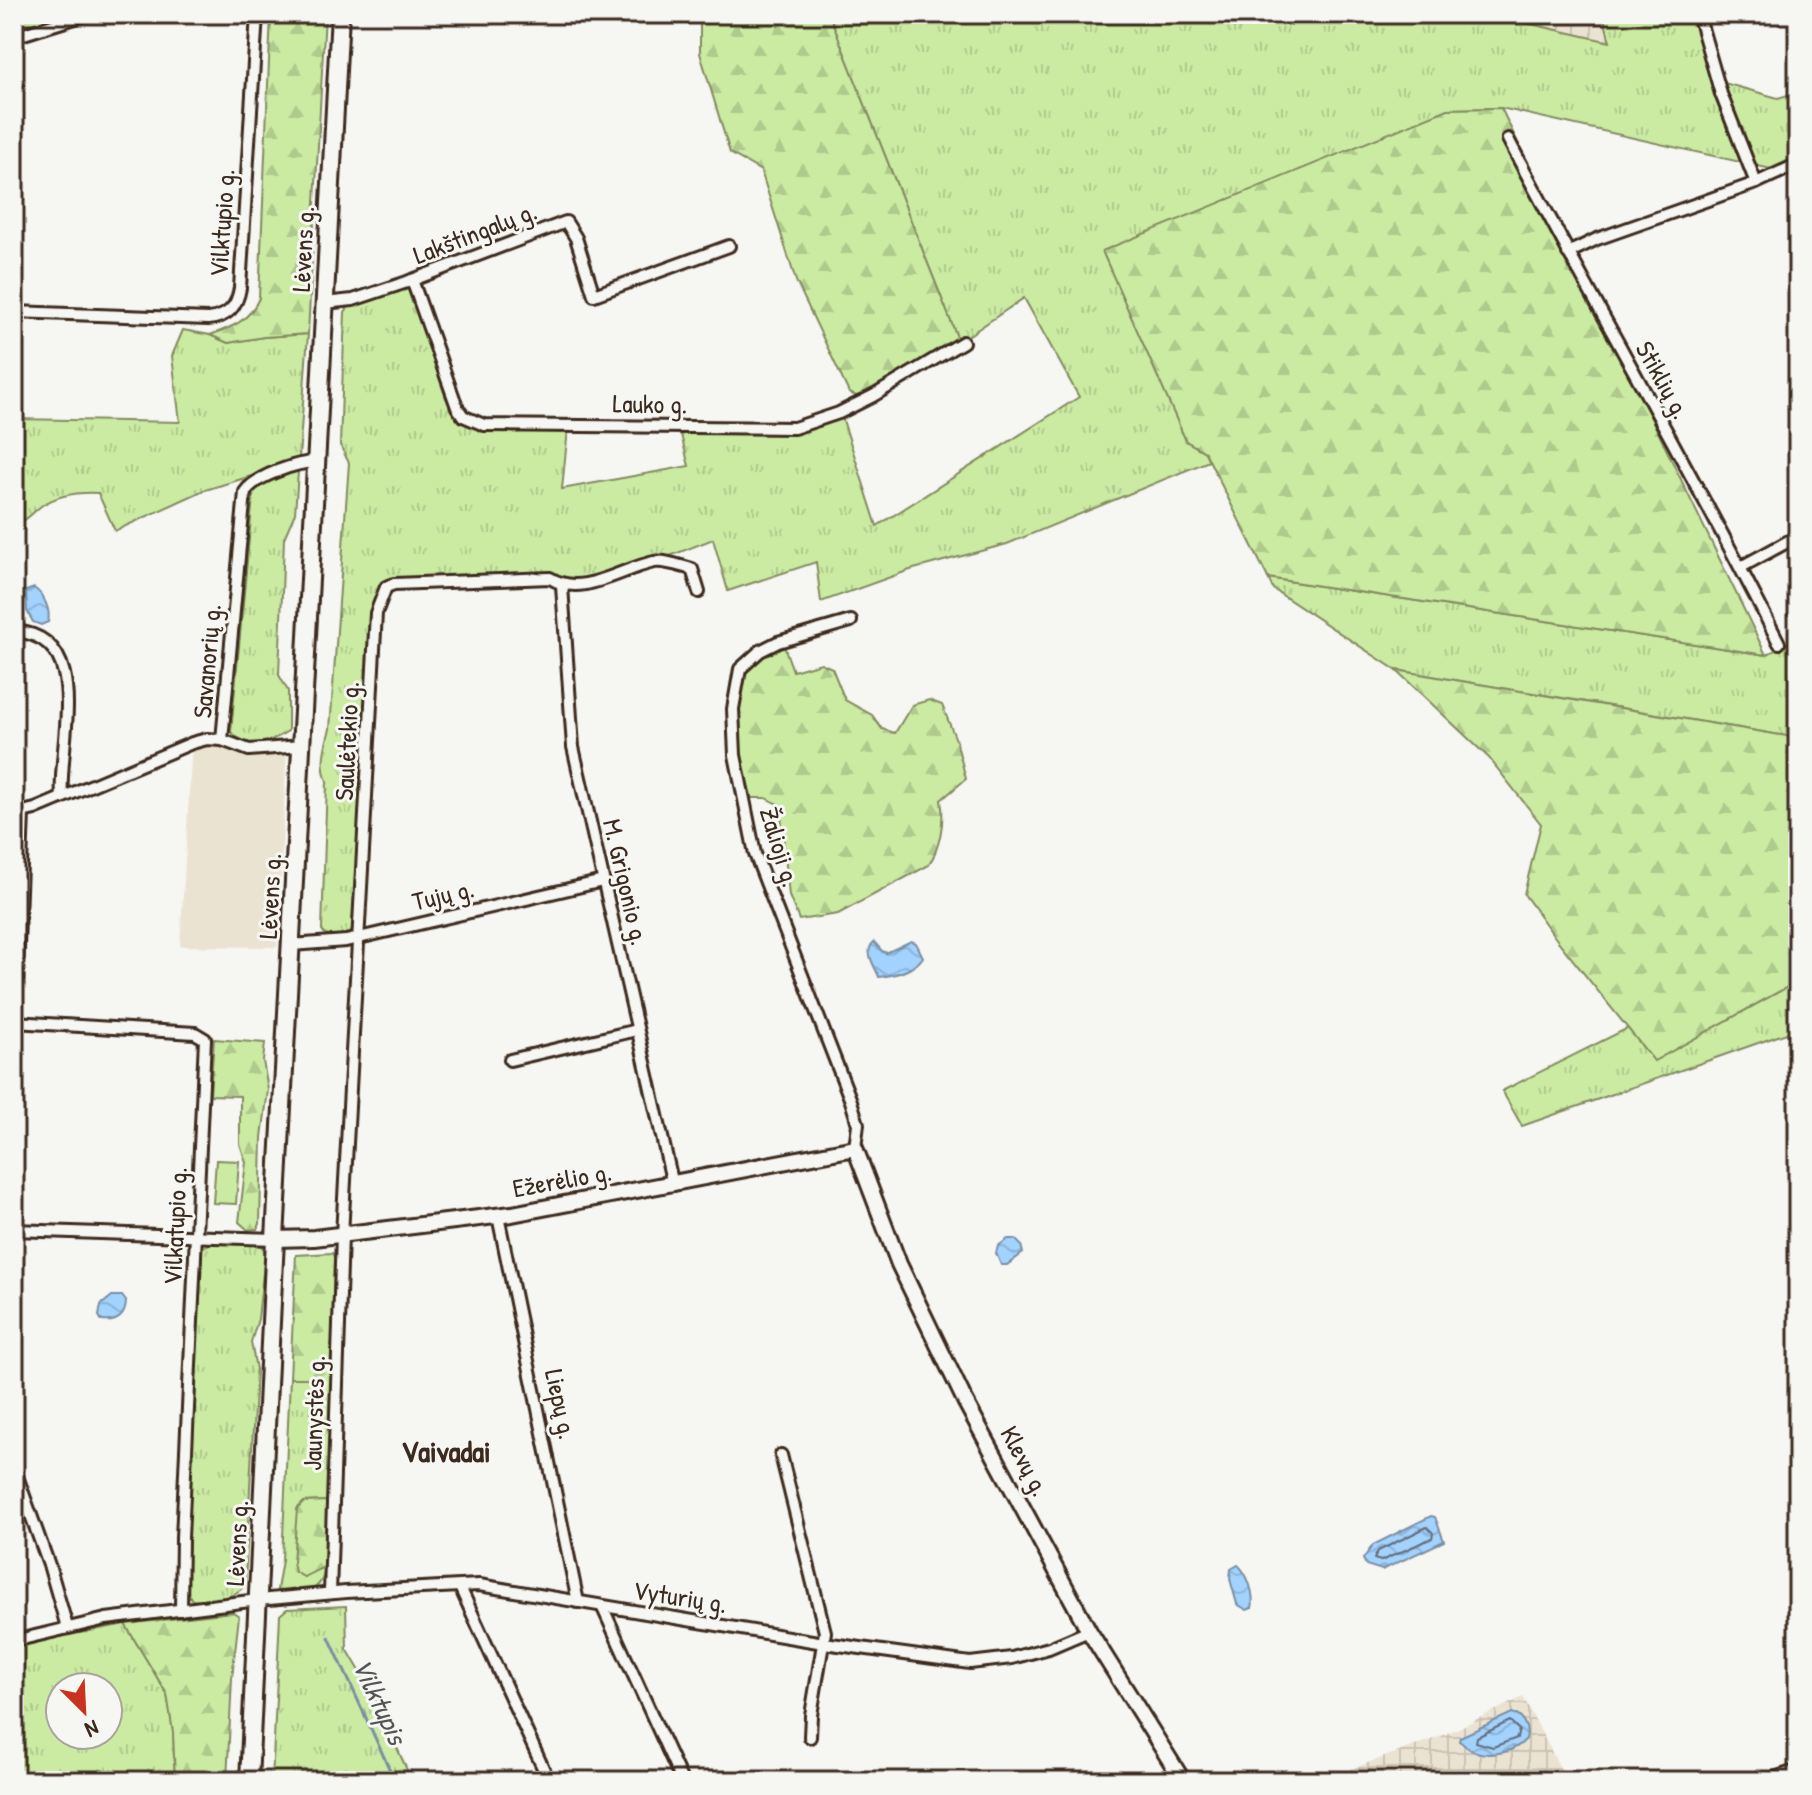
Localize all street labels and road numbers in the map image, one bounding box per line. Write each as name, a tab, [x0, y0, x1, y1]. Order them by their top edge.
street label: Vilktupio g.	[200, 168, 243, 278]
street label: Lakštingalų g.	[408, 193, 541, 272]
street label: Lėvens g.	[283, 205, 322, 293]
street label: Stiklių g.	[1628, 335, 1699, 425]
street label: Lauko g.	[612, 385, 688, 422]
street label: Savanorių g.	[184, 603, 229, 719]
street label: Saulėtekio g.	[326, 680, 367, 801]
street label: Žalioji g.	[752, 803, 809, 891]
street label: M. Grigonio g.	[595, 815, 658, 948]
street label: Lėvens g.	[250, 852, 289, 940]
street label: Tujų g.	[409, 870, 477, 919]
street label: Ežerėlio g.	[510, 1154, 614, 1205]
street label: Vilkatupio g.	[154, 1166, 195, 1286]
street label: Jaunystės g.	[294, 1355, 333, 1471]
street label: Liepų g.	[537, 1366, 586, 1442]
street label: Klevų g.	[992, 1420, 1058, 1502]
street label: Lėvens g.	[217, 1499, 256, 1587]
street label: Vyturių g.	[631, 1572, 729, 1621]

